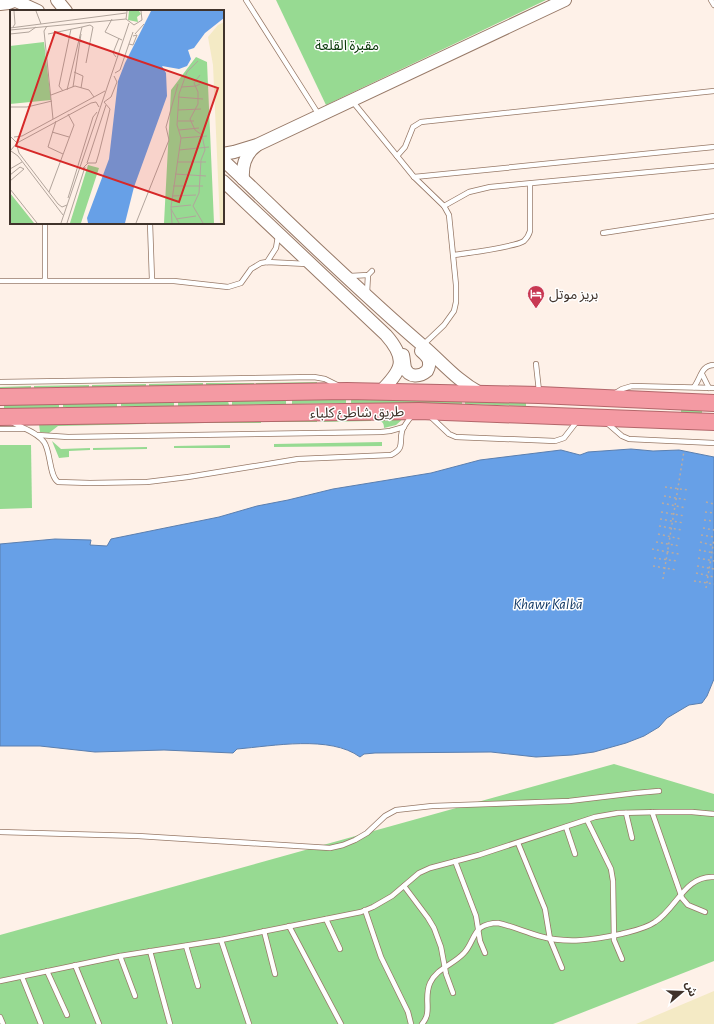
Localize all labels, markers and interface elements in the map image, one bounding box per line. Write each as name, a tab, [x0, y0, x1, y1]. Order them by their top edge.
inset map	[10, 10, 224, 224]
park label: مقبرة القلعة	[315, 39, 379, 54]
hotel icon: بريز موتل	[526, 284, 546, 309]
place label: بريز موتل	[549, 288, 599, 303]
street label: طريق شاطئ كلباء	[310, 405, 404, 423]
water label: Khawr Kalbā	[513, 597, 583, 612]
north arrow	[662, 972, 702, 1012]
text: ش	[682, 980, 699, 998]

